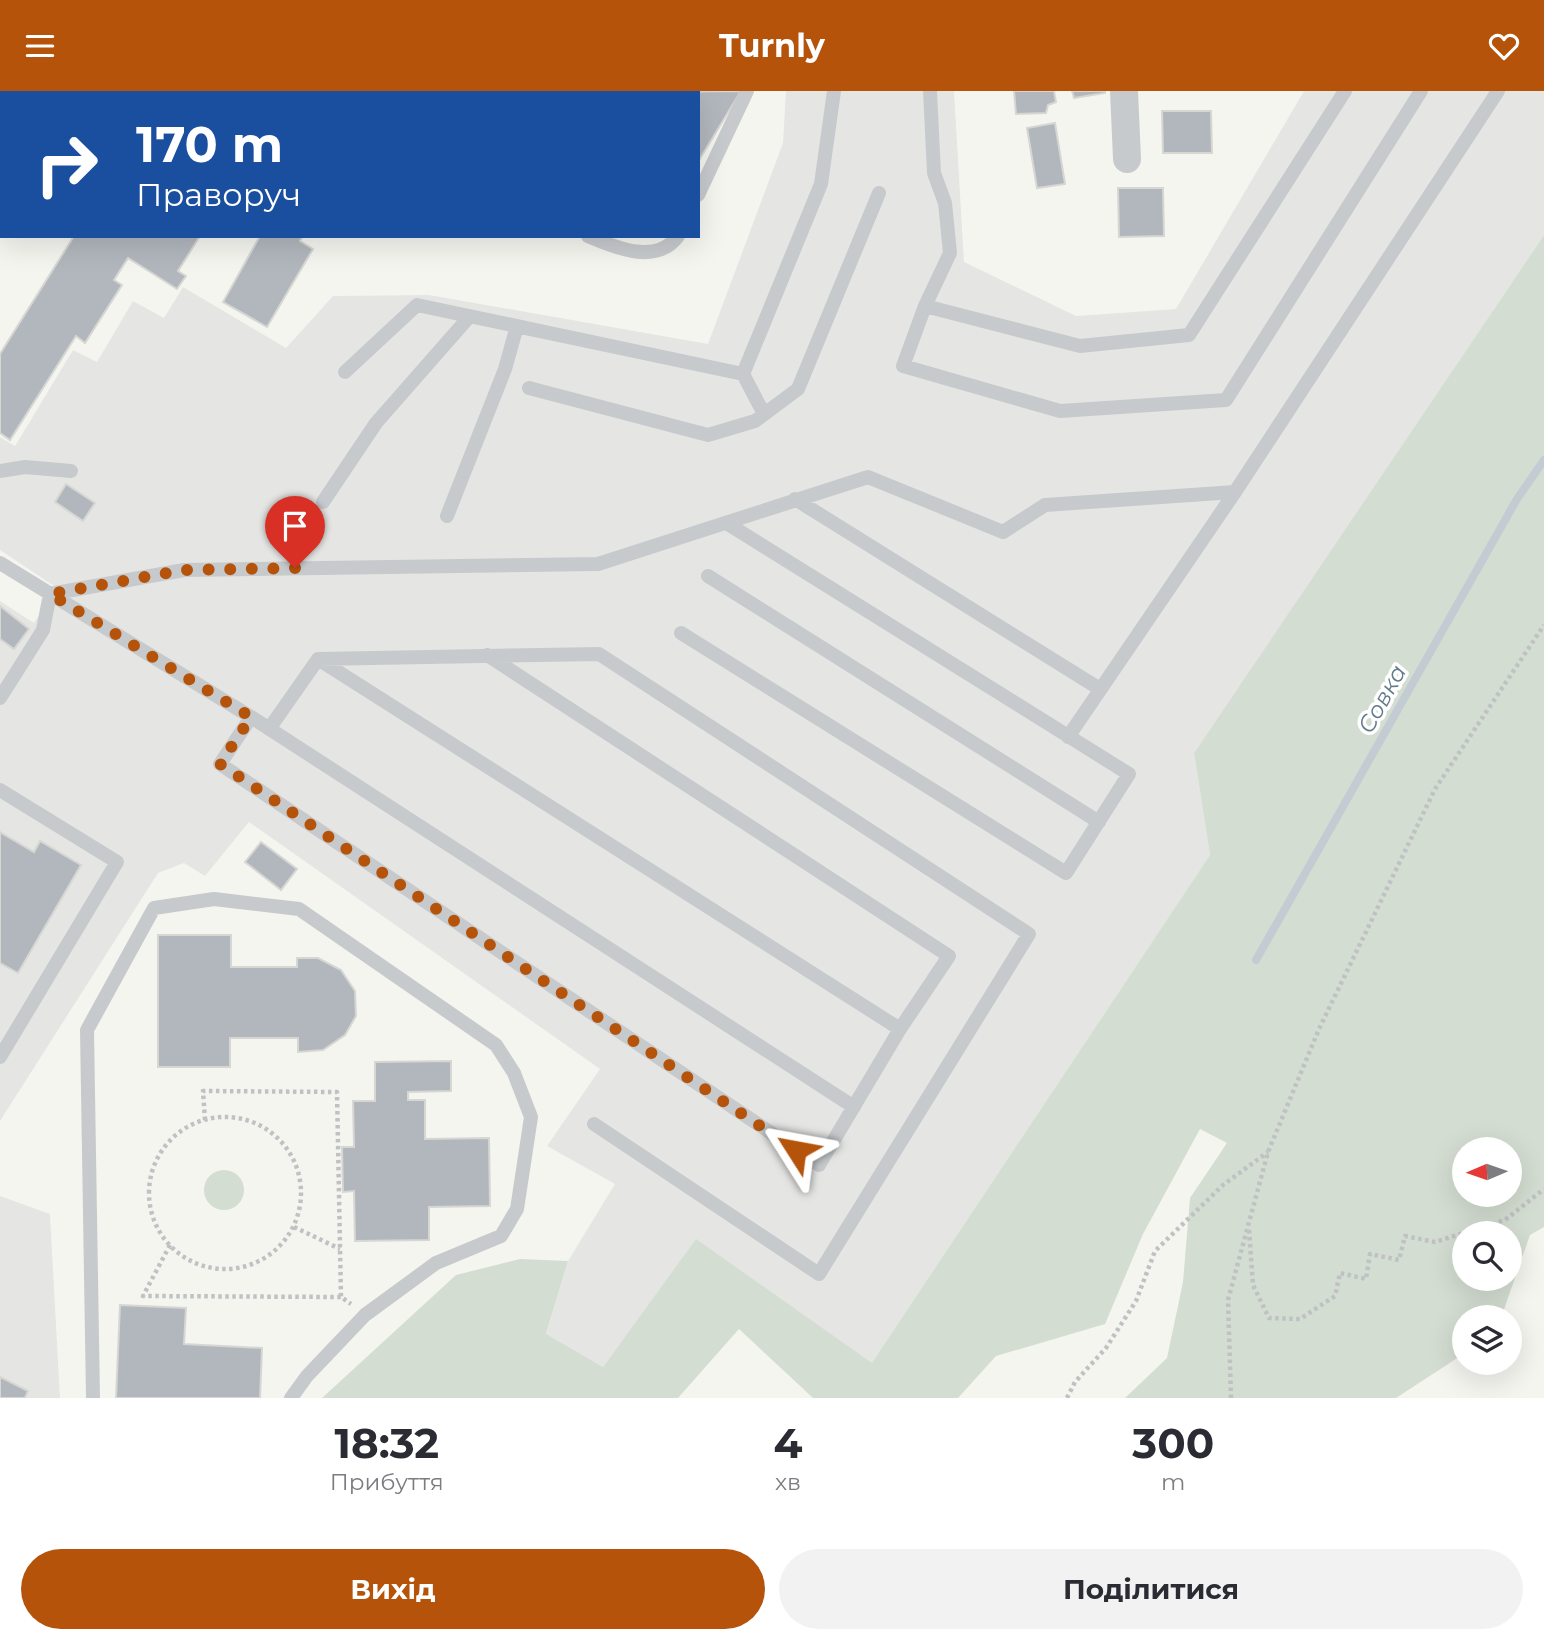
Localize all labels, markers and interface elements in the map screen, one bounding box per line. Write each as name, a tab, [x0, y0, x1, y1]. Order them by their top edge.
text: Turnly	[719, 26, 825, 65]
icon: menu	[21, 27, 59, 65]
icon: heart	[1485, 27, 1523, 65]
text: 170 m	[136, 115, 283, 174]
icon: right	[21, 119, 112, 210]
text: Праворуч	[136, 175, 301, 214]
pin	[265, 496, 325, 568]
icon: arrive	[276, 507, 314, 545]
water label: Совка	[1352, 660, 1412, 738]
position arrow	[759, 1113, 833, 1187]
north arrow	[1452, 1137, 1522, 1207]
map controls	[1452, 1137, 1522, 1375]
button: search	[1452, 1221, 1522, 1291]
button: layers	[1452, 1305, 1522, 1375]
text: 18:32	[334, 1417, 439, 1469]
text: 4	[774, 1417, 803, 1469]
text: 300	[1132, 1417, 1214, 1469]
text: Прибуття	[330, 1468, 444, 1496]
text: хв	[775, 1468, 801, 1496]
text: m	[1161, 1468, 1185, 1496]
button: Вихід	[21, 1549, 765, 1629]
button: Поділитися	[779, 1549, 1523, 1629]

